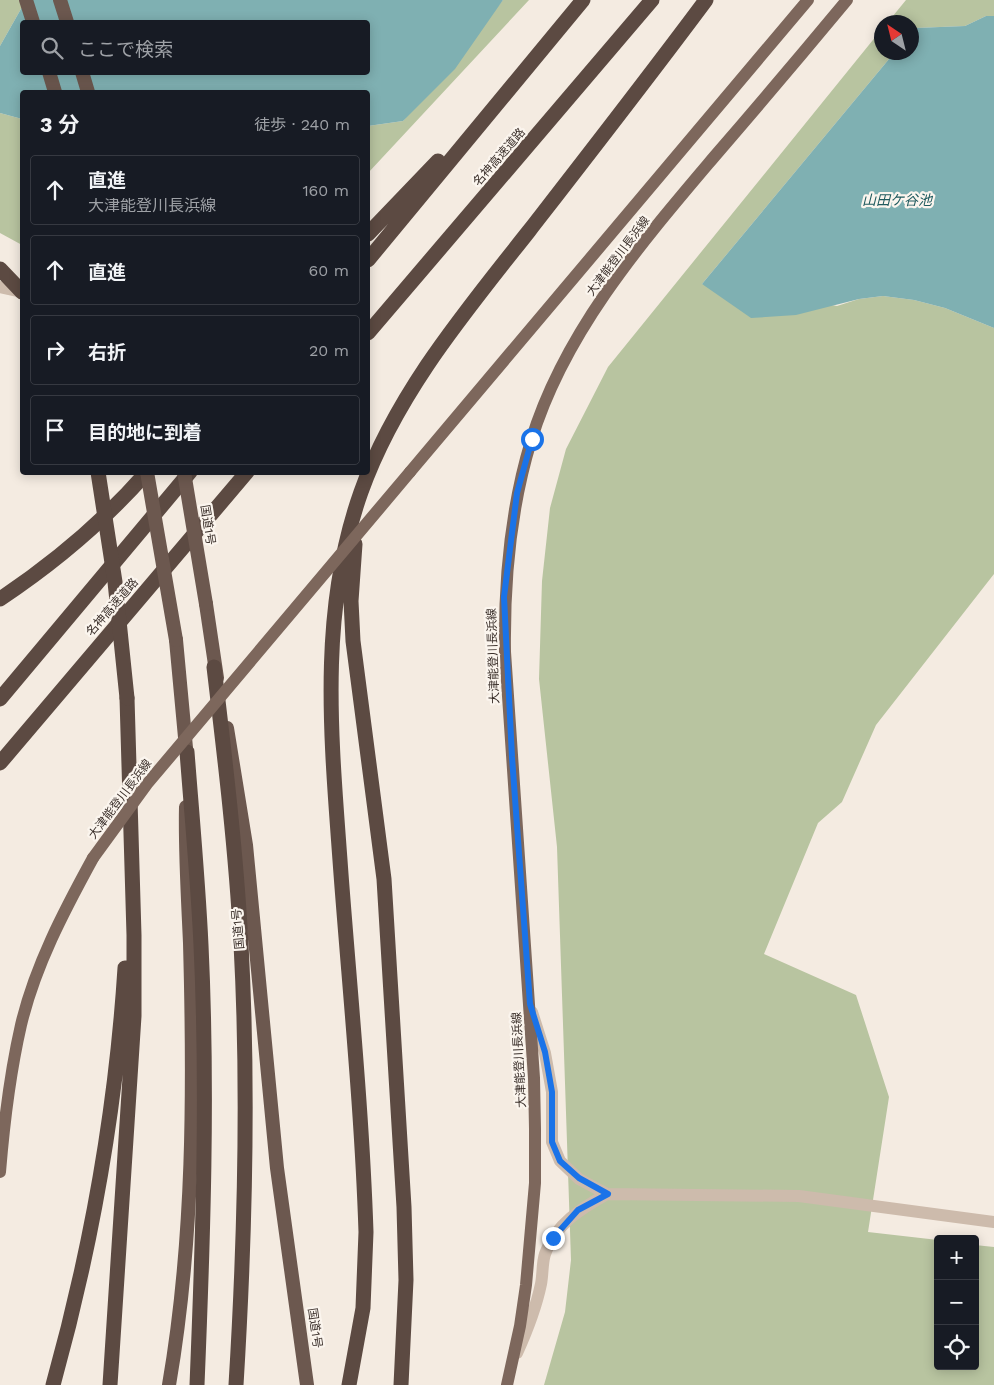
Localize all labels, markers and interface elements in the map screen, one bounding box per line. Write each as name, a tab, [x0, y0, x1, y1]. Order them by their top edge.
north arrow	[874, 15, 919, 60]
search box	[20, 20, 370, 75]
icon: search	[38, 34, 66, 62]
text: ここで検索	[78, 38, 173, 61]
text: 3 分	[40, 112, 79, 137]
text: 徒歩 · 240 m	[254, 115, 350, 134]
street label: 名神高速道路	[470, 125, 528, 189]
text: 直進	[88, 169, 126, 192]
icon: ahead	[41, 176, 69, 204]
text: 160 m	[302, 181, 349, 200]
water label: 山田ケ谷池	[862, 192, 934, 208]
text: 大津能登川長浜線	[88, 196, 216, 215]
street label: 大津能登川長浜線	[584, 213, 652, 299]
icon: ahead	[41, 256, 69, 284]
text: 直進	[88, 261, 126, 284]
text: 60 m	[309, 261, 349, 280]
icon: right	[41, 336, 69, 364]
text: 右折	[88, 341, 126, 364]
text: 20 m	[309, 341, 349, 360]
icon: arrive	[41, 416, 69, 444]
text: 目的地に到着	[88, 421, 202, 444]
route start	[521, 428, 544, 451]
street label: 国道1号	[198, 504, 218, 546]
street label: 名神高速道路	[83, 575, 141, 639]
street label: 大津能登川長浜線	[484, 608, 502, 704]
street label: 大津能登川長浜線	[86, 756, 154, 842]
street label: 国道1号	[229, 908, 247, 950]
street label: 大津能登川長浜線	[509, 1012, 529, 1108]
route end	[542, 1227, 565, 1250]
map controls	[934, 1235, 979, 1370]
button: +	[934, 1235, 979, 1280]
button: −	[934, 1280, 979, 1325]
street label: 国道1号	[305, 1307, 325, 1349]
button: locate	[934, 1325, 979, 1370]

